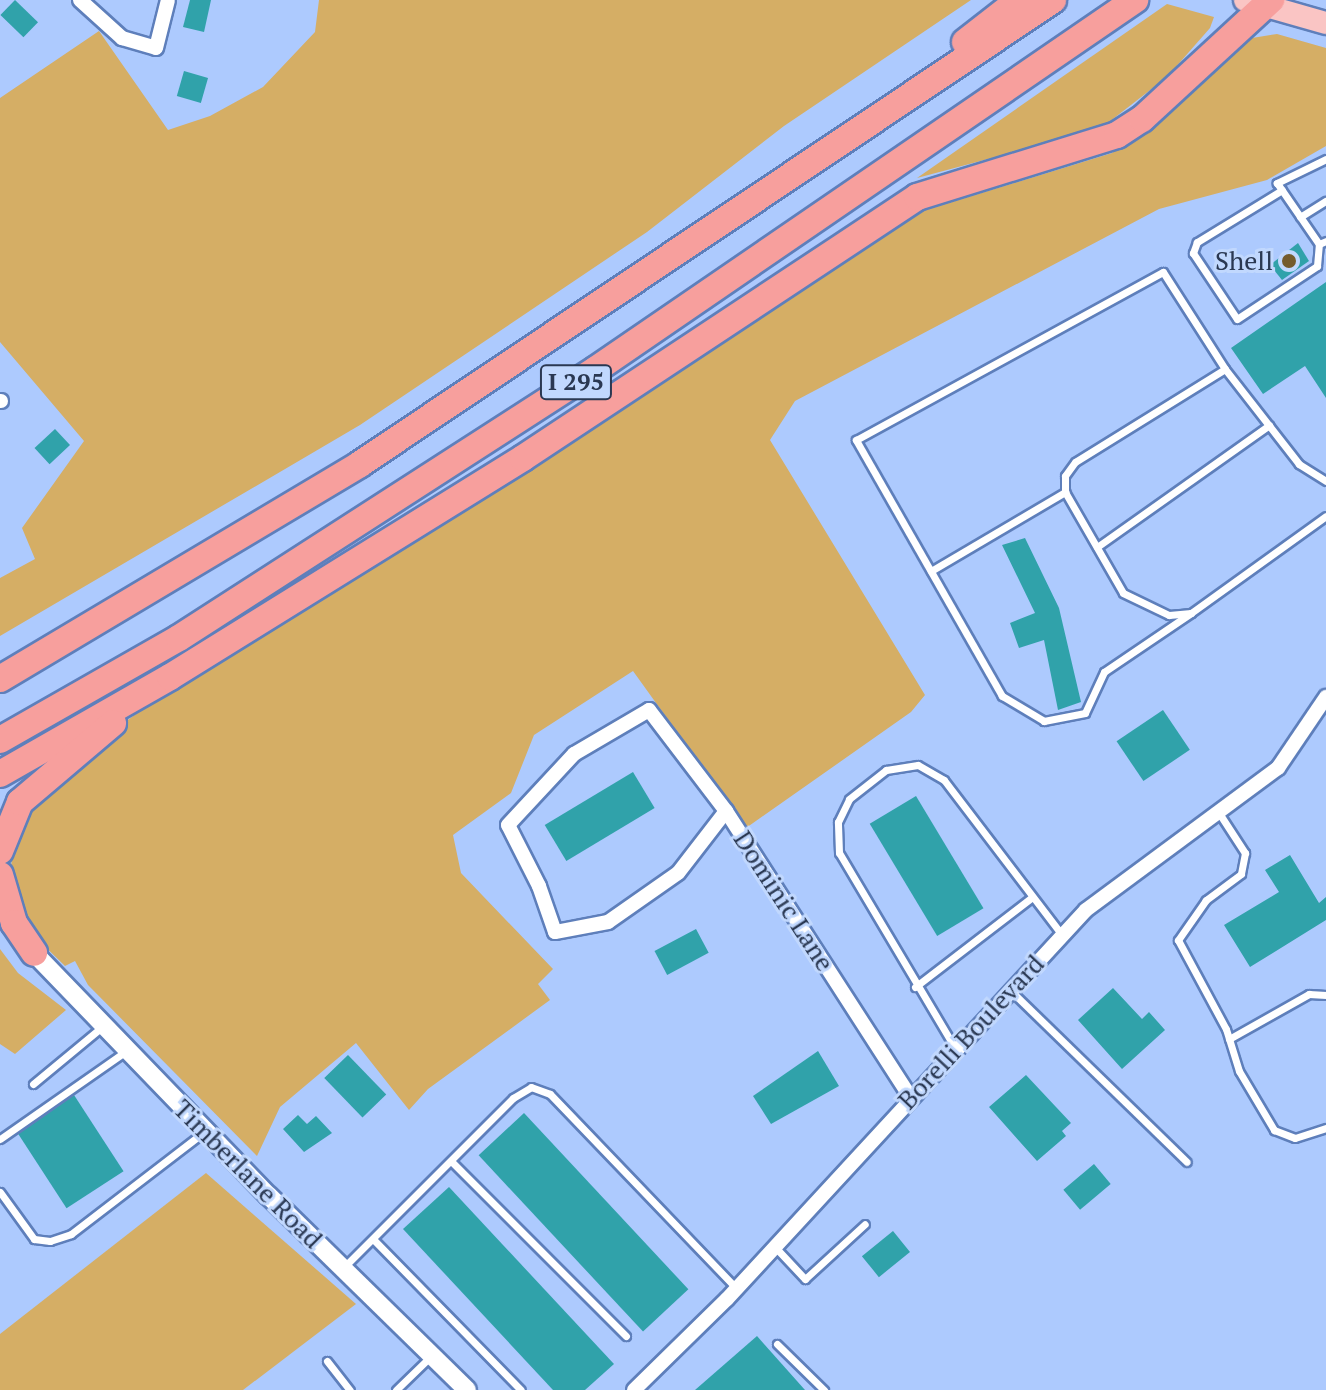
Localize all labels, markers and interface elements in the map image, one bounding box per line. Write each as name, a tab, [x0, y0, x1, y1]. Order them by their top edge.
place label: Shell	[1215, 245, 1273, 277]
marker: Shell	[1280, 252, 1298, 270]
road number: I 295	[538, 362, 614, 402]
street label: Dominic Lane	[727, 825, 841, 977]
street label: Borelli Boulevard	[892, 948, 1050, 1116]
street label: Timberlane Road	[167, 1093, 329, 1255]

